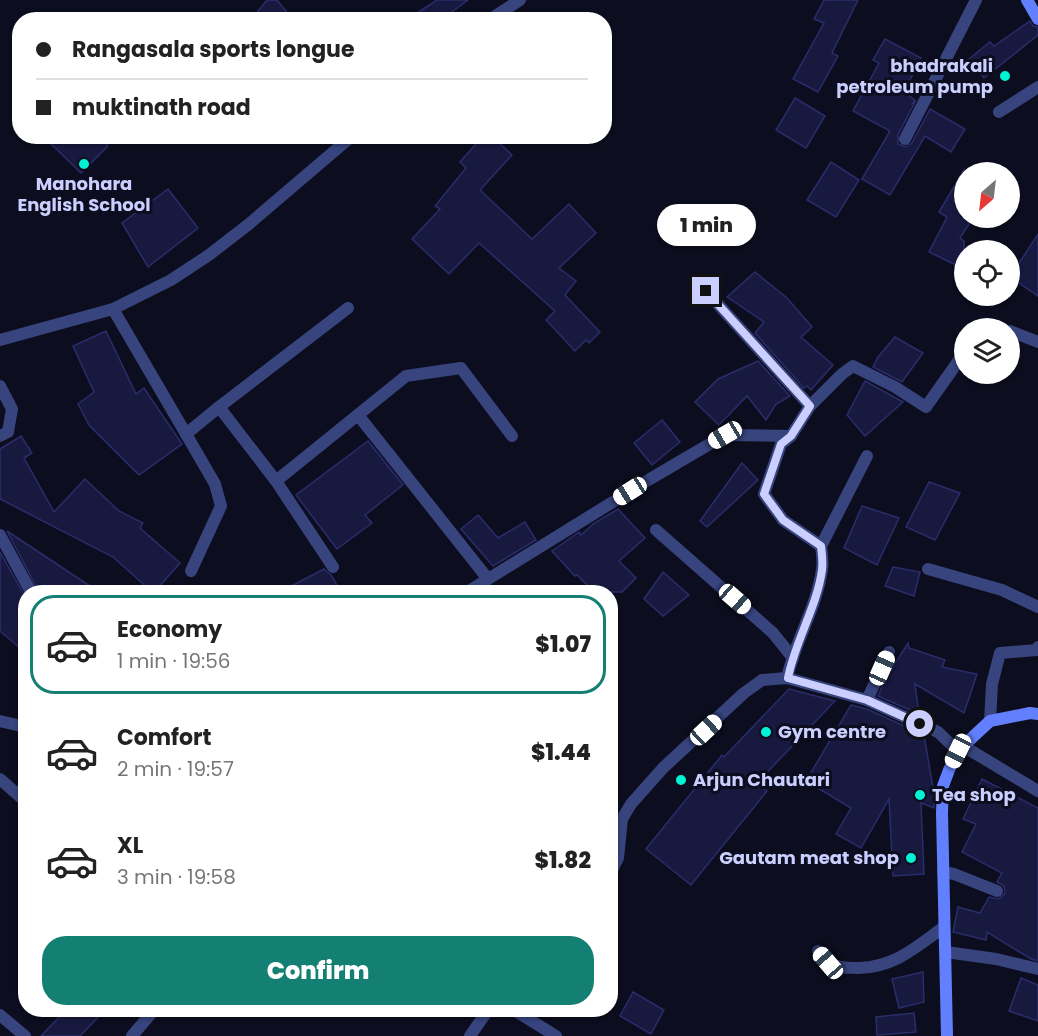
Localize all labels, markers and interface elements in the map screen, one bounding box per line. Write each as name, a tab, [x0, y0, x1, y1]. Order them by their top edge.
text: Rangasala sports longue	[72, 34, 354, 65]
place label: bhadrakali petroleum pump	[836, 53, 993, 99]
marker: bhadrakali petroleum pump	[998, 69, 1012, 83]
text: muktinath road	[72, 92, 251, 123]
marker: Manohara English School	[77, 157, 91, 171]
north arrow	[954, 162, 1020, 228]
map controls	[954, 162, 1020, 384]
place label: Manohara English School	[17, 171, 151, 217]
callout: 1 min	[656, 204, 756, 246]
text: 1 min	[680, 211, 733, 239]
button: locate	[954, 240, 1020, 306]
route end	[692, 277, 719, 304]
button: layers	[954, 318, 1020, 384]
car	[705, 418, 745, 452]
car	[610, 474, 650, 508]
car	[716, 580, 754, 618]
text: Economy	[117, 614, 222, 645]
icon: car	[45, 618, 99, 672]
text: $1.07	[535, 629, 591, 660]
text: 1 min · 19:56	[117, 647, 231, 675]
car	[866, 648, 898, 688]
route start	[906, 710, 933, 737]
car	[687, 711, 725, 749]
place label: Gym centre	[778, 719, 886, 744]
text: Comfort	[117, 722, 211, 753]
marker: Gym centre	[759, 725, 773, 739]
icon: car	[45, 726, 99, 780]
car	[942, 731, 974, 771]
text: $1.44	[531, 737, 591, 768]
text: 2 min · 19:57	[117, 755, 234, 783]
place label: Arjun Chautari	[693, 767, 830, 792]
marker: Arjun Chautari	[674, 773, 688, 787]
place label: Tea shop	[932, 782, 1016, 807]
marker: Tea shop	[913, 788, 927, 802]
text: XL	[117, 830, 143, 861]
icon: car	[45, 834, 99, 888]
text: $1.82	[534, 845, 591, 876]
place label: Gautam meat shop	[719, 845, 899, 870]
marker: Gautam meat shop	[904, 851, 918, 865]
text: 3 min · 19:58	[117, 863, 236, 891]
button: Confirm	[42, 936, 594, 1005]
car	[809, 944, 847, 982]

